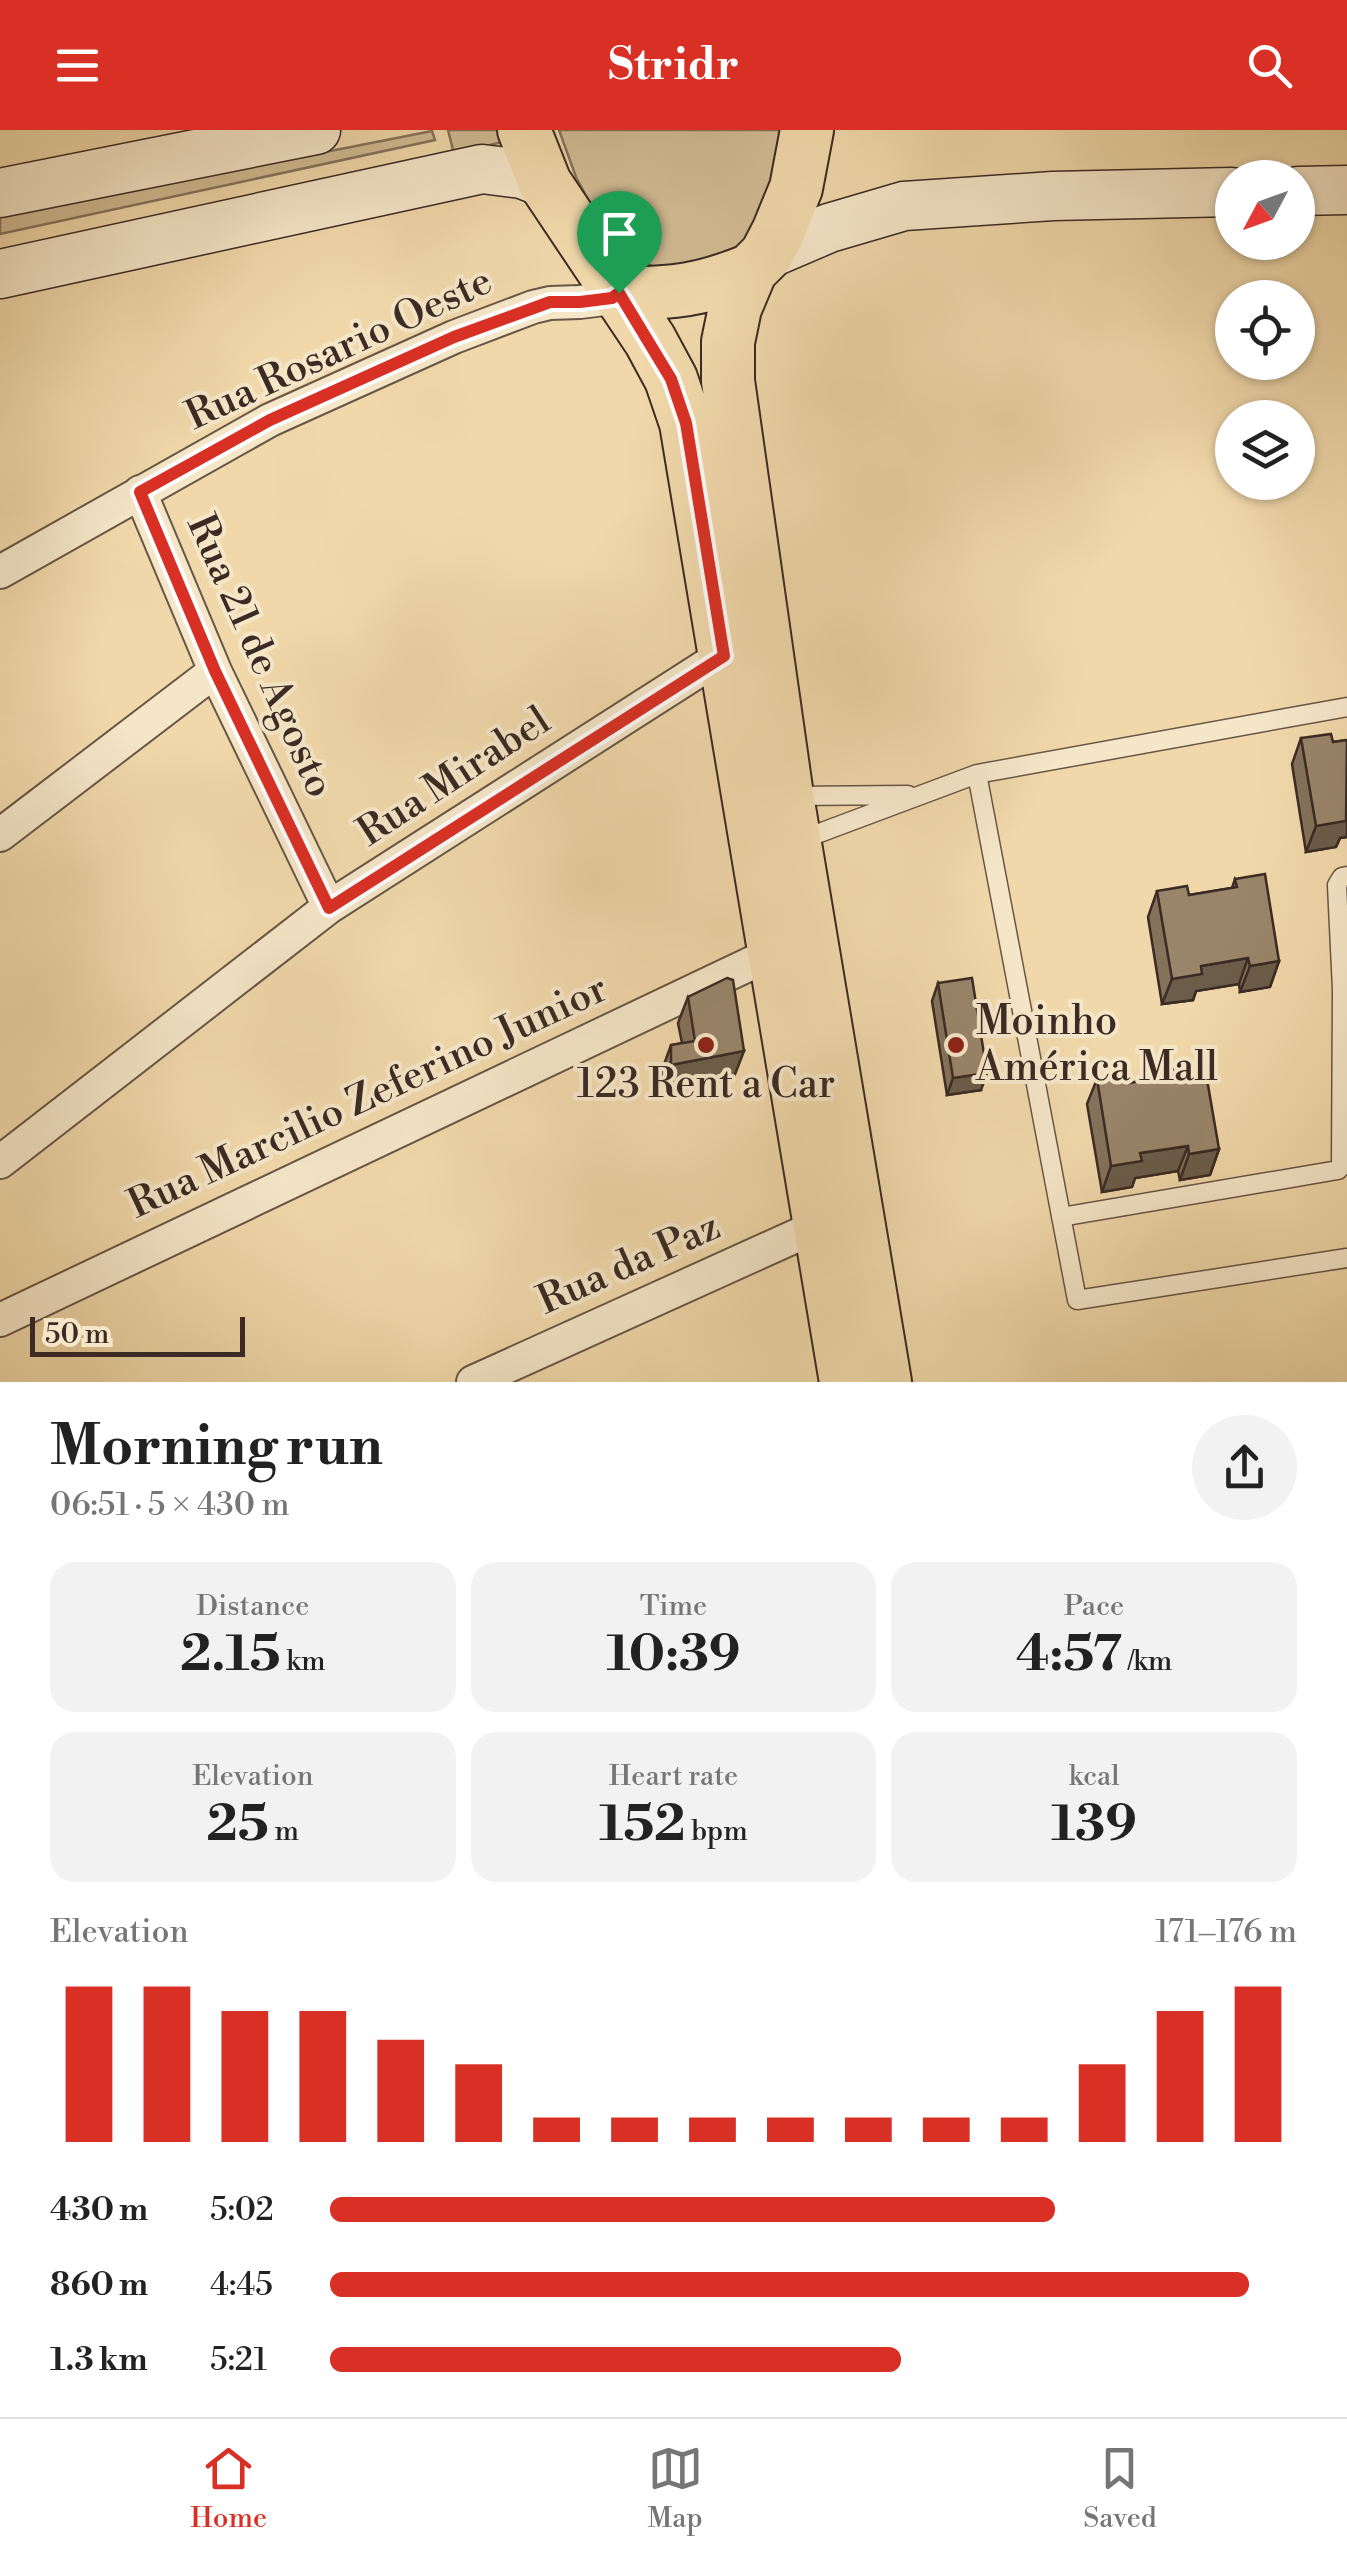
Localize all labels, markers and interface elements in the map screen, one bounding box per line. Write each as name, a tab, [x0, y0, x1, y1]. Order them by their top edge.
text: Stridr	[608, 37, 739, 94]
icon: menu	[50, 38, 105, 93]
icon: search	[1242, 38, 1297, 93]
north arrow	[1215, 160, 1315, 260]
map controls	[1215, 160, 1315, 500]
pin	[577, 191, 662, 294]
icon: arrive	[592, 206, 647, 261]
street label: Rua Rosario Oeste	[178, 256, 500, 442]
button: locate	[1215, 280, 1315, 380]
button: layers	[1215, 400, 1315, 500]
street label: Rua 21 de Agosto	[174, 507, 345, 806]
street label: Rua Mirabel	[348, 696, 560, 858]
street label: Rua Marcilio Zeferino Junior	[120, 964, 616, 1230]
place label: Moinho América Mall	[975, 997, 1218, 1093]
marker: 123 Rent a Car	[695, 1034, 717, 1056]
marker: Moinho América Mall	[945, 1034, 967, 1056]
place label: 123 Rent a Car	[577, 1060, 835, 1110]
street label: Rua da Paz	[530, 1202, 728, 1326]
scale bar	[30, 1312, 245, 1356]
text: 50 m	[45, 1317, 109, 1352]
text: Morning run	[50, 1413, 383, 1482]
button: share	[1192, 1415, 1297, 1520]
text: 06:51 · 5 × 430 m	[50, 1485, 290, 1525]
text: Distance	[196, 1589, 309, 1624]
text: Time	[640, 1589, 707, 1624]
text: Pace	[1064, 1589, 1124, 1624]
text: 2.15	[180, 1624, 281, 1686]
text: 10:39	[606, 1624, 741, 1686]
text: 4:57	[1016, 1624, 1122, 1686]
text: km	[281, 1644, 325, 1679]
text: /km	[1122, 1644, 1172, 1679]
text: Elevation	[192, 1759, 313, 1794]
text: Heart rate	[609, 1759, 738, 1794]
text: kcal	[1069, 1759, 1120, 1794]
text: 25	[207, 1794, 269, 1856]
text: 152	[599, 1794, 685, 1856]
text: 139	[1051, 1794, 1137, 1856]
text: m	[269, 1814, 299, 1849]
text: bpm	[685, 1814, 748, 1849]
text: Elevation	[50, 1912, 189, 1952]
text: 171–176 m	[1155, 1912, 1297, 1952]
text: 430 m	[50, 2190, 148, 2230]
text: 5:02	[210, 2190, 274, 2230]
text: 860 m	[50, 2265, 148, 2305]
text: 4:45	[210, 2265, 273, 2305]
text: 1.3 km	[50, 2340, 148, 2380]
text: 5:21	[210, 2340, 267, 2380]
tab: Home	[190, 2441, 267, 2536]
tab: Map	[648, 2441, 703, 2536]
tab: Saved	[1083, 2441, 1157, 2536]

